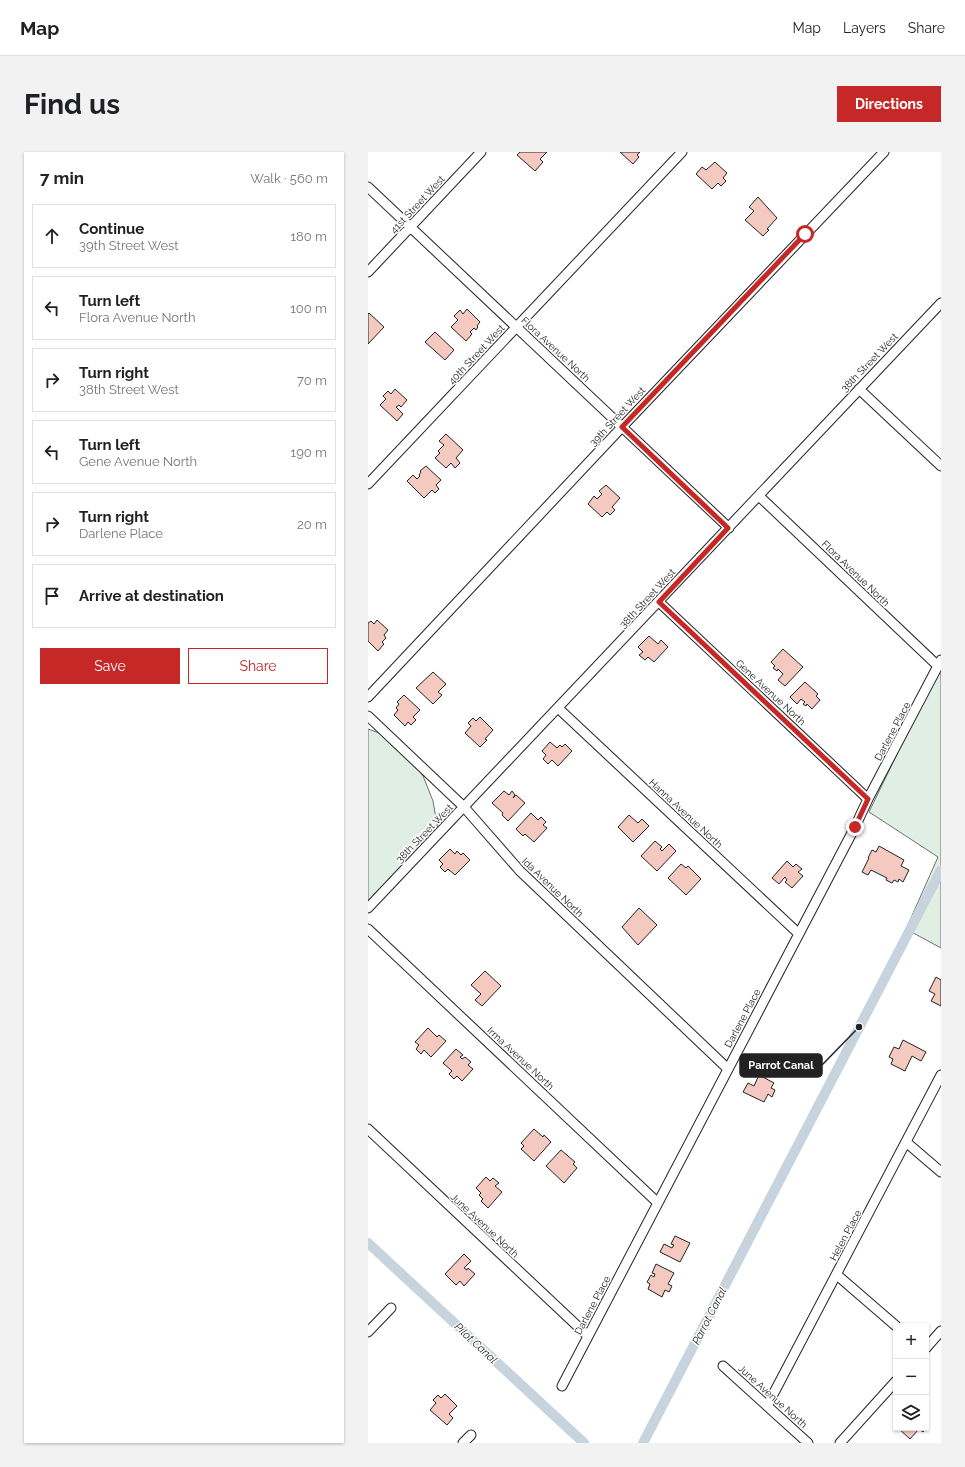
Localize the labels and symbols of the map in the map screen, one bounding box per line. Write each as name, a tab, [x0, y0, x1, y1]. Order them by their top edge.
street label: 41st Street West	[388, 173, 447, 235]
route start	[796, 225, 814, 243]
street label: Flora Avenue North	[519, 315, 592, 384]
street label: 40th Street West	[446, 322, 507, 386]
street label: 38th Street West	[839, 330, 900, 394]
street label: 39th Street West	[587, 384, 648, 448]
street label: Flora Avenue North	[820, 538, 892, 609]
street label: 38th Street West	[617, 566, 678, 630]
street label: Gene Avenue North	[734, 657, 808, 727]
street label: Darlene Place	[872, 700, 913, 762]
street label: Hanna Avenue North	[647, 777, 725, 850]
street label: 38th Street West	[394, 801, 455, 865]
route end	[846, 818, 864, 836]
street label: Ida Avenue North	[520, 856, 585, 919]
street label: Darlene Place	[722, 987, 763, 1049]
street label: Irma Avenue North	[485, 1025, 556, 1092]
callout: Parrot Canal	[740, 1054, 822, 1077]
text: Parrot Canal	[748, 1059, 814, 1072]
street label: June Avenue North	[449, 1191, 521, 1260]
street label: Helen Place	[827, 1208, 863, 1262]
street label: Darlene Place	[572, 1274, 613, 1336]
water label: Parrot Canal	[689, 1285, 729, 1347]
water label: Pilot Canal	[452, 1320, 500, 1366]
street label: June Avenue North	[736, 1363, 809, 1430]

